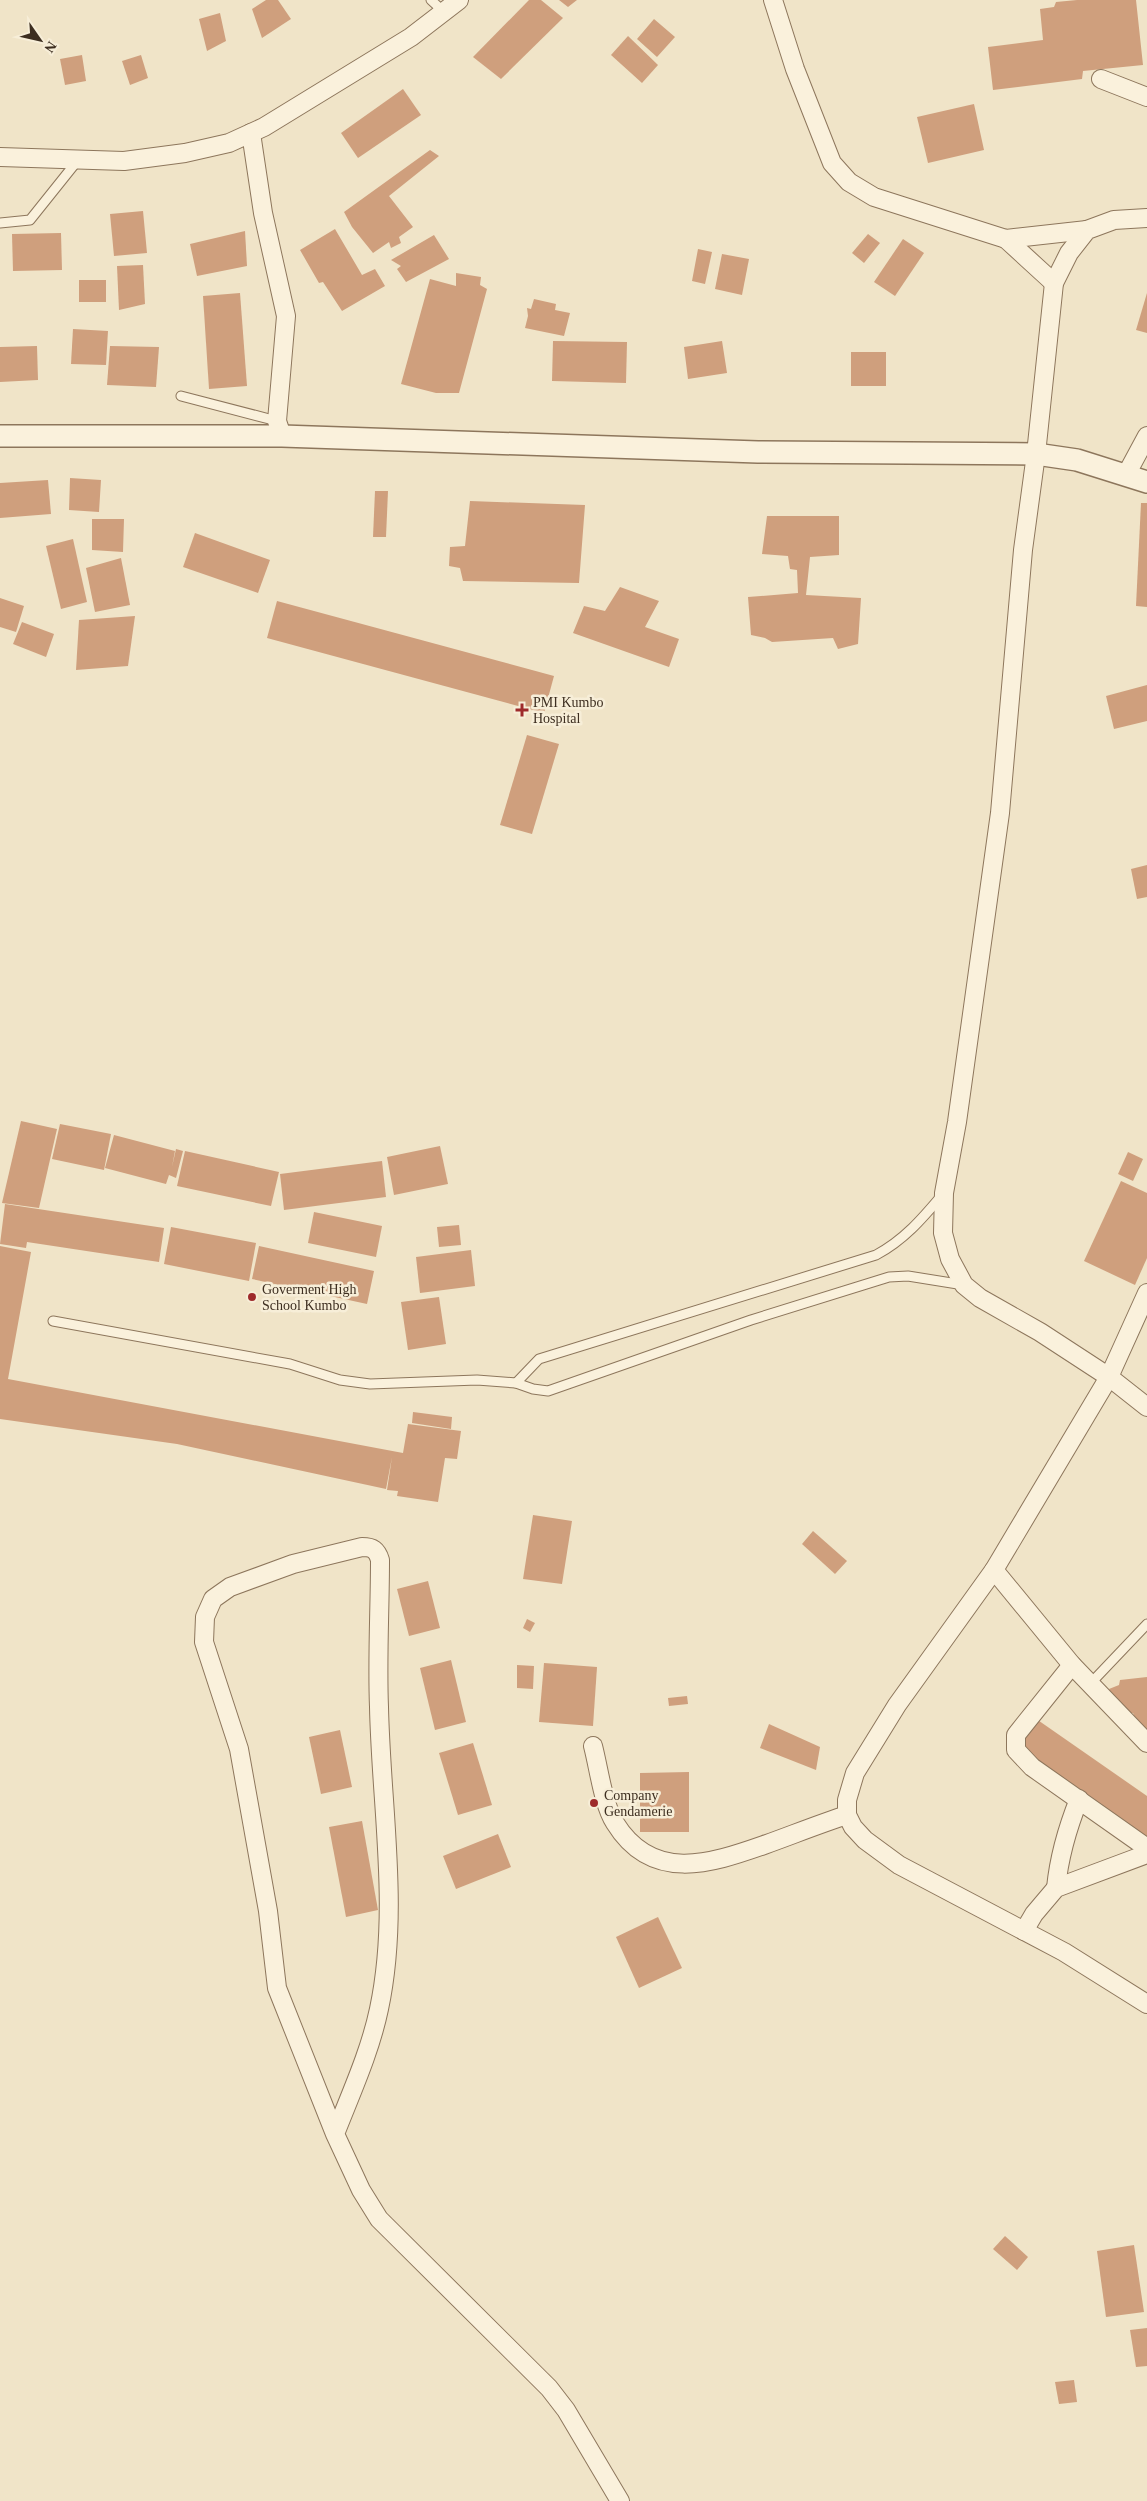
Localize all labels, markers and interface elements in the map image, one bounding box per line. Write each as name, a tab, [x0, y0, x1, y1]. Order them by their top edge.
north arrow	[15, 15, 65, 65]
text: N	[41, 39, 59, 55]
place label: PMI Kumbo Hospital	[533, 695, 603, 726]
marker: PMI Kumbo Hospital	[515, 703, 529, 717]
place label: Goverment High School Kumbo	[262, 1282, 356, 1313]
marker: Goverment High School Kumbo	[246, 1291, 258, 1303]
place label: Company Gendamerie	[604, 1788, 672, 1819]
marker: Company Gendamerie	[588, 1797, 600, 1809]

